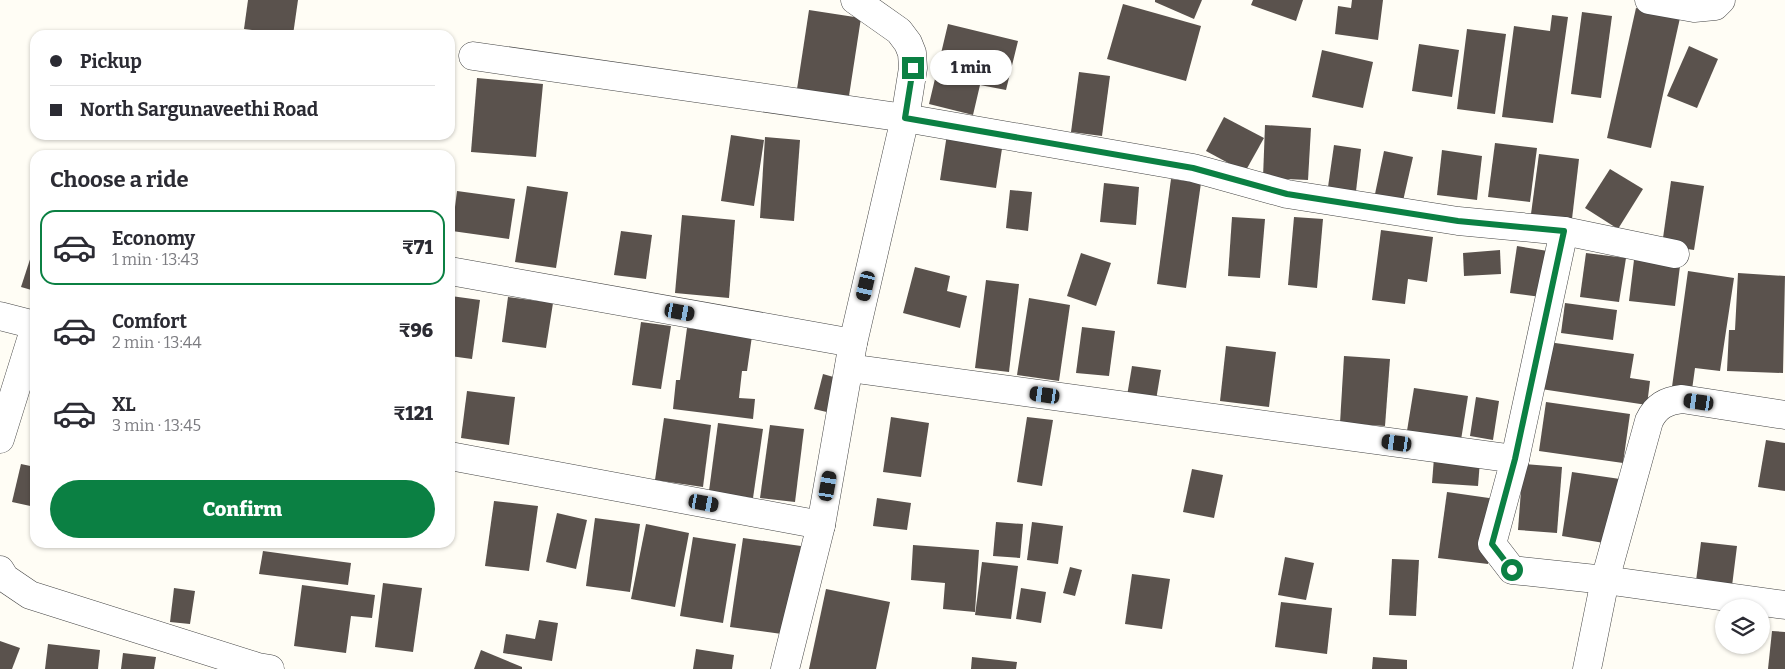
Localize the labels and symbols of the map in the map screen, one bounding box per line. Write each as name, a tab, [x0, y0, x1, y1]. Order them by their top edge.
callout: 1 min	[930, 50, 1013, 86]
route end	[902, 57, 924, 79]
car	[855, 270, 876, 302]
car	[663, 302, 696, 322]
car	[1029, 385, 1060, 405]
car	[1683, 392, 1714, 412]
car	[1381, 433, 1412, 453]
car	[818, 470, 837, 502]
car	[687, 493, 720, 513]
route start	[1501, 559, 1523, 581]

